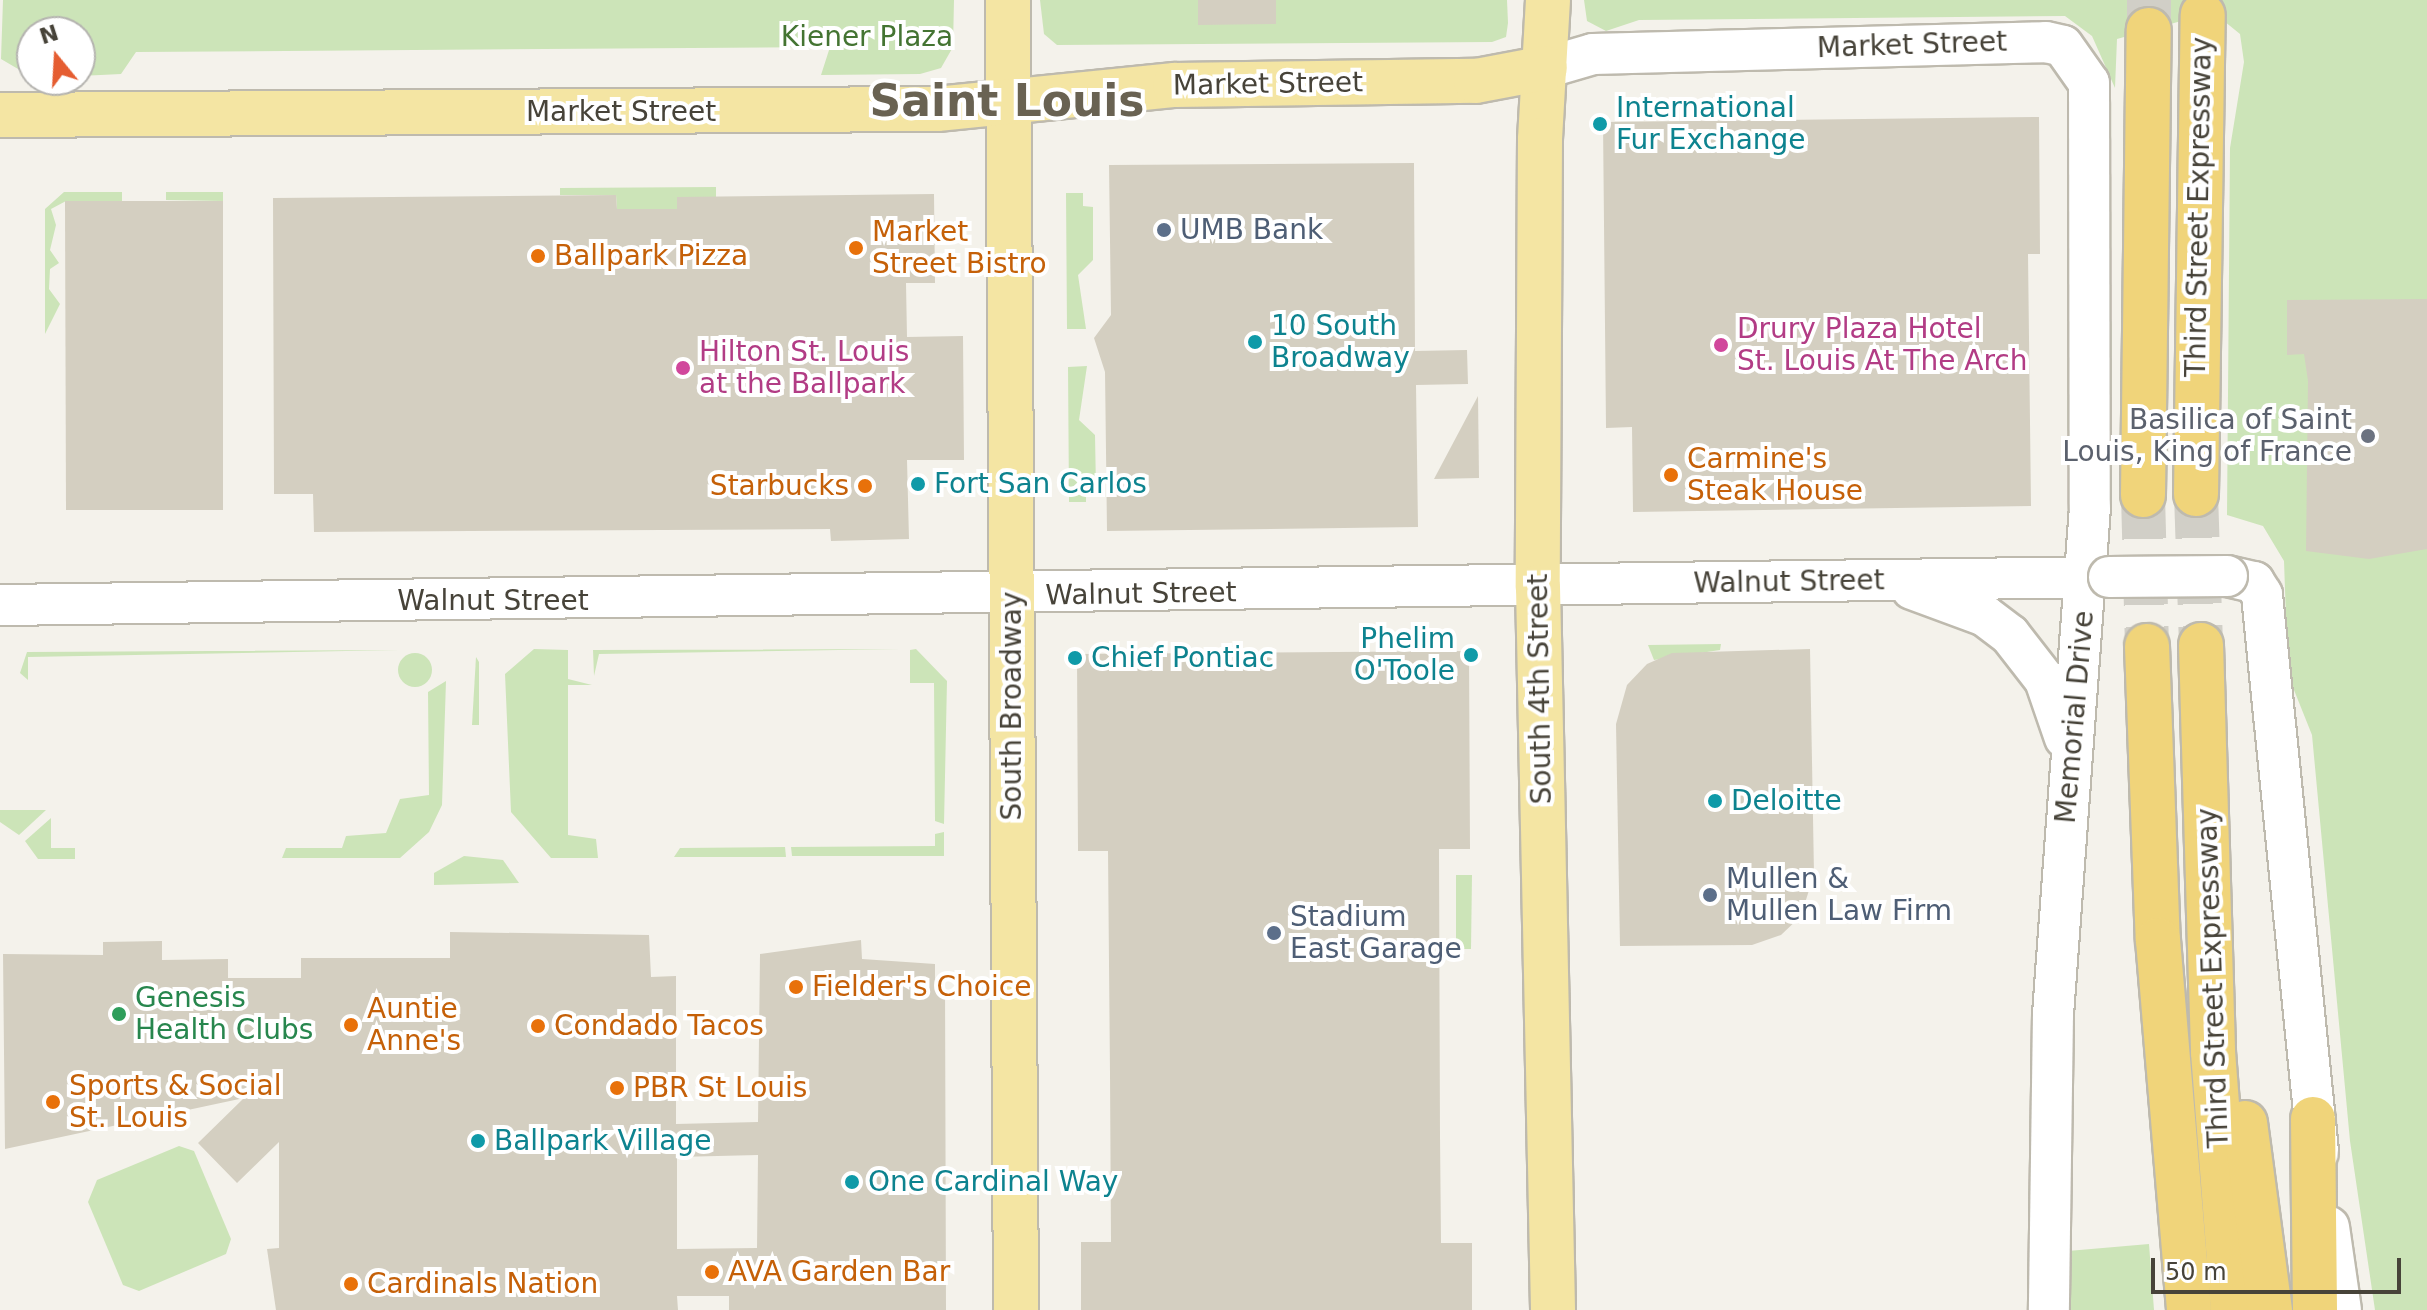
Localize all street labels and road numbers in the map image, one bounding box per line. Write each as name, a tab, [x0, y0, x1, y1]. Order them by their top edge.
street label: Market Street	[1816, 25, 2008, 65]
street label: Third Street Expressway	[2179, 37, 2219, 377]
street label: Market Street	[1173, 66, 1363, 102]
street label: Market Street	[526, 95, 716, 129]
street label: Walnut Street	[1693, 564, 1885, 600]
street label: South 4th Street	[1521, 573, 1559, 805]
street label: Walnut Street	[1045, 576, 1237, 612]
street label: Walnut Street	[397, 584, 589, 618]
street label: South Broadway	[995, 591, 1029, 821]
street label: Memorial Drive	[2049, 609, 2101, 825]
street label: Third Street Expressway	[2190, 807, 2236, 1149]

